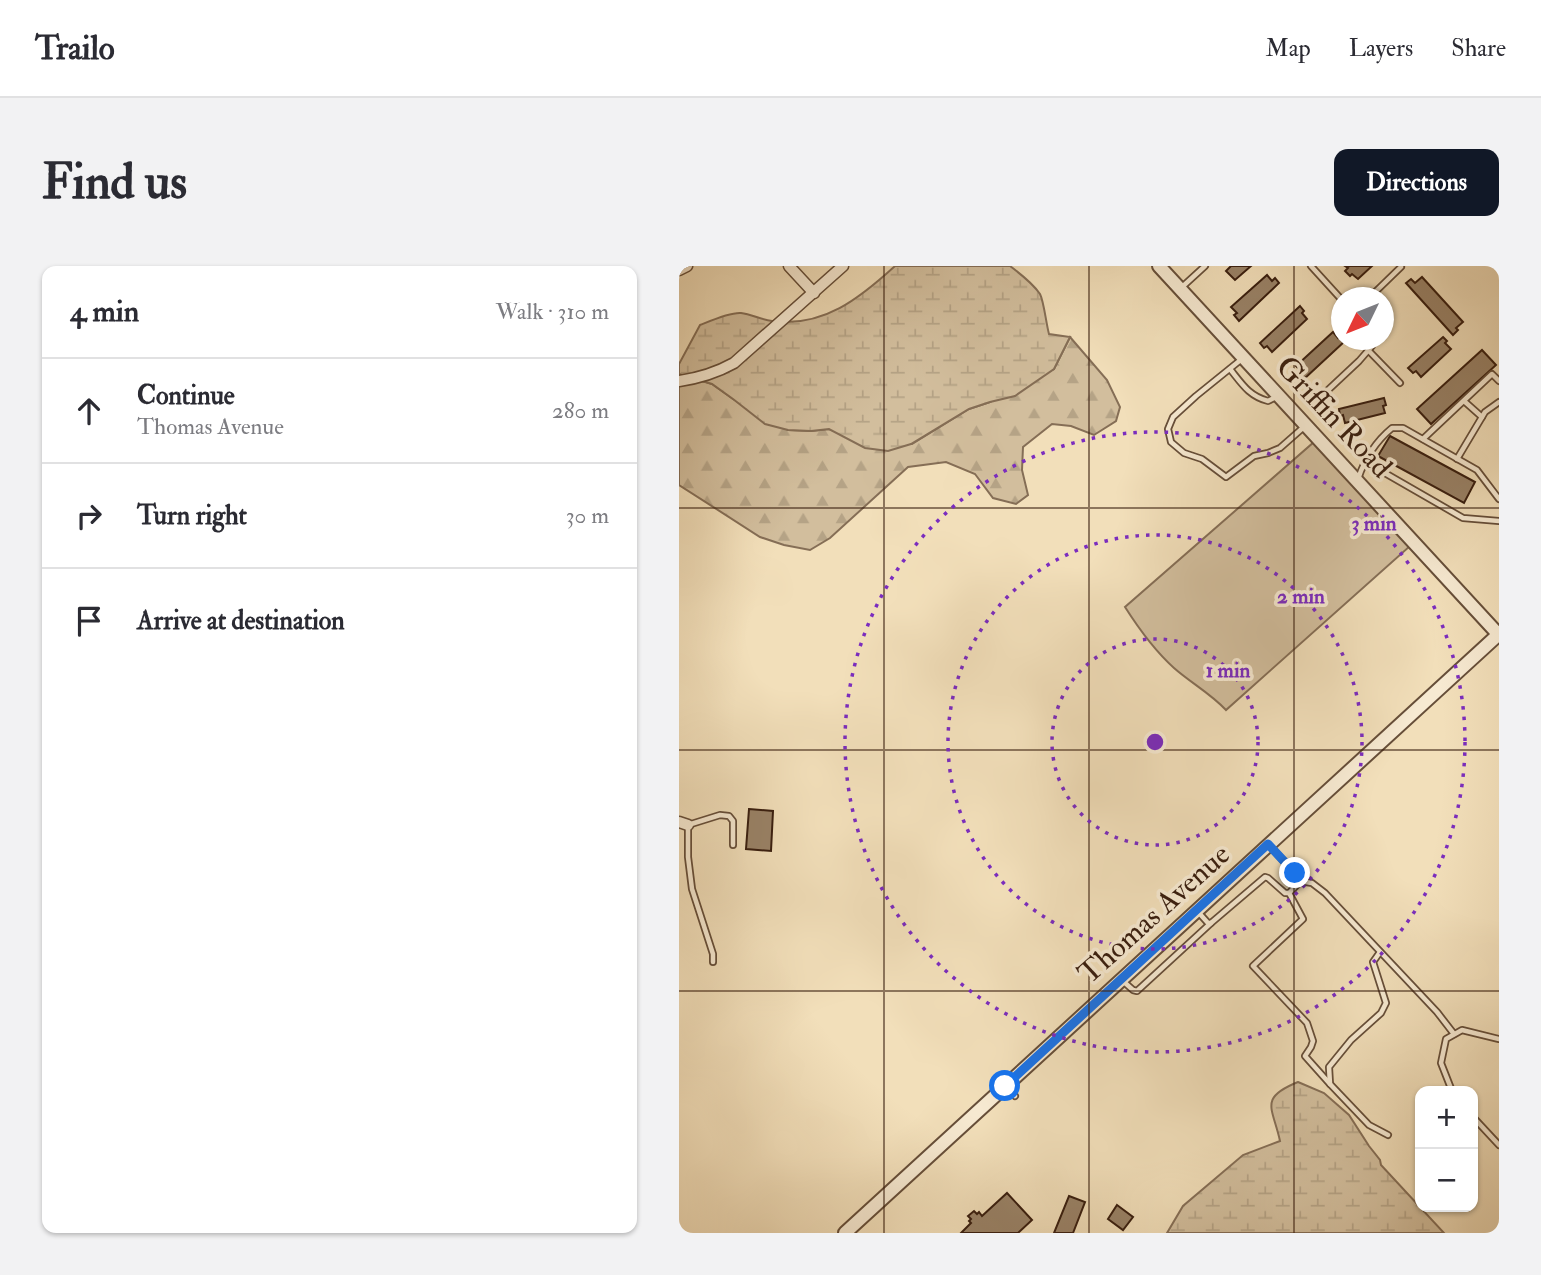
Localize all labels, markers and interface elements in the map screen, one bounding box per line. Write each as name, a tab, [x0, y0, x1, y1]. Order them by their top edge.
text: Trailo	[35, 28, 115, 69]
text: Map	[1266, 33, 1311, 64]
text: Layers	[1349, 33, 1413, 64]
text: Share	[1451, 33, 1506, 64]
button: Directions	[1334, 149, 1499, 216]
text: Find us	[42, 152, 187, 213]
north arrow	[1331, 287, 1394, 350]
text: 4 min	[70, 293, 139, 330]
text: Walk · 310 m	[496, 297, 609, 326]
street label: Griffin Road	[1268, 348, 1400, 486]
text: Continue	[137, 380, 235, 412]
icon: ahead	[70, 392, 108, 430]
text: 280 m	[552, 396, 609, 425]
text: Thomas Avenue	[137, 412, 284, 441]
icon: right	[70, 497, 108, 535]
text: Turn right	[137, 500, 247, 532]
text: 30 m	[566, 501, 609, 530]
text: 3 min	[1351, 510, 1397, 537]
text: 2 min	[1277, 583, 1325, 610]
icon: arrive	[70, 602, 108, 640]
text: Arrive at destination	[137, 605, 345, 637]
text: 1 min	[1206, 657, 1250, 684]
centre of rings	[1143, 730, 1167, 754]
street label: Thomas Avenue	[1070, 836, 1238, 992]
route end	[1279, 857, 1310, 888]
route start	[989, 1070, 1020, 1101]
map controls	[1415, 1086, 1478, 1212]
button: +	[1415, 1086, 1478, 1149]
button: −	[1415, 1149, 1478, 1212]

